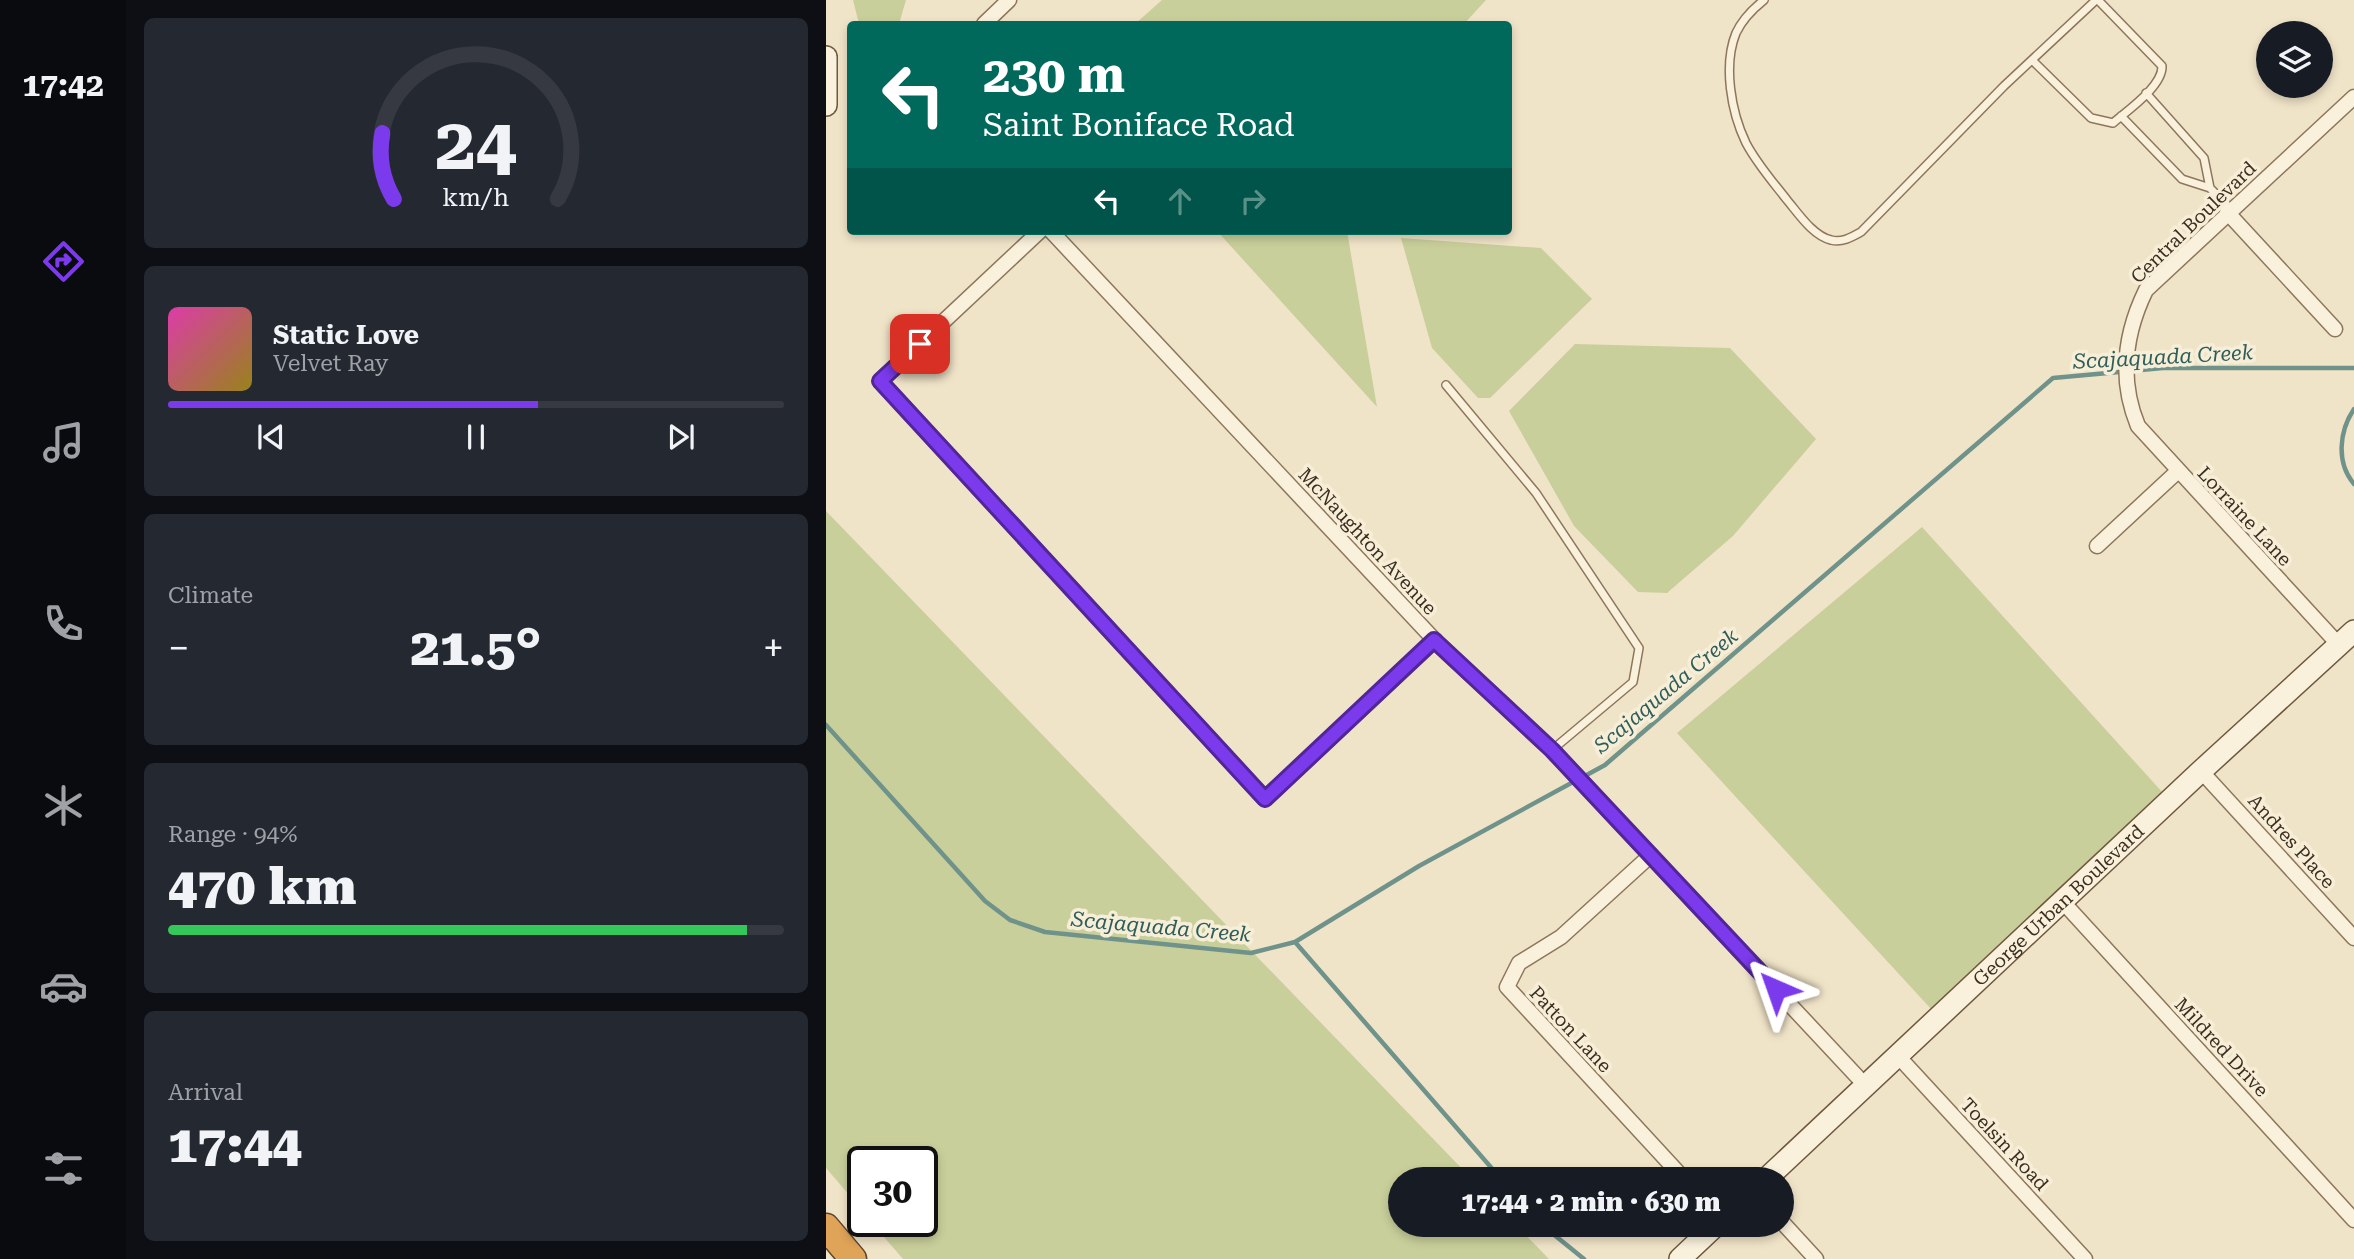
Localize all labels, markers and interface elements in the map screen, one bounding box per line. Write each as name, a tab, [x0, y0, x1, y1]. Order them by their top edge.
map controls	[2256, 21, 2333, 98]
button: layers	[2256, 21, 2333, 98]
text: 230 m	[983, 47, 1125, 104]
icon: left	[868, 49, 959, 140]
text: 17:42	[22, 66, 104, 104]
text: 24	[435, 102, 517, 187]
text: Saint Boniface Road	[983, 106, 1295, 144]
street label: Central Boulevard	[2126, 157, 2261, 288]
icon: left	[1088, 182, 1126, 220]
icon: ahead	[1161, 182, 1199, 220]
icon: right	[1234, 182, 1272, 220]
text: km/h	[443, 183, 509, 212]
icon: directions	[39, 237, 88, 286]
pin	[890, 314, 950, 374]
text: Static Love	[273, 320, 419, 350]
icon: arrive	[901, 325, 939, 363]
water label: Scajaquada Creek	[2071, 340, 2254, 374]
text: Velvet Ray	[273, 350, 388, 377]
icon: music	[39, 418, 88, 467]
icon: previous	[252, 418, 290, 456]
icon: pause	[457, 418, 495, 456]
icon: next	[662, 418, 700, 456]
street label: Lorraine Lane	[2193, 462, 2297, 571]
street label: McNaughton Avenue	[1294, 463, 1442, 620]
text: Climate	[168, 582, 253, 609]
icon: phone	[39, 599, 88, 648]
text: 21.5°	[411, 617, 541, 678]
water label: Scajaquada Creek	[1589, 624, 1743, 759]
text: −	[168, 626, 189, 670]
text: +	[763, 626, 784, 670]
icon: climate	[39, 781, 88, 830]
street label: Andres Place	[2243, 790, 2340, 893]
street label: George Urban Boulevard	[1968, 820, 2149, 991]
text: Range · 94%	[168, 821, 297, 848]
text: 470 km	[168, 856, 356, 917]
water label: Scajaquada Creek	[1069, 907, 1252, 947]
position arrow	[1739, 952, 1813, 1026]
icon: car	[39, 962, 88, 1011]
street label: Patton Lane	[1525, 981, 1616, 1077]
street label: Mildred Drive	[2170, 993, 2273, 1102]
text: Arrival	[168, 1079, 243, 1106]
street label: Toelsin Road	[1956, 1093, 2053, 1195]
text: 17:44	[168, 1114, 302, 1175]
icon: filters	[39, 1144, 88, 1193]
speed limit sign: 30	[847, 1146, 938, 1237]
text: 17:44 · 2 min · 630 m	[1461, 1187, 1721, 1217]

